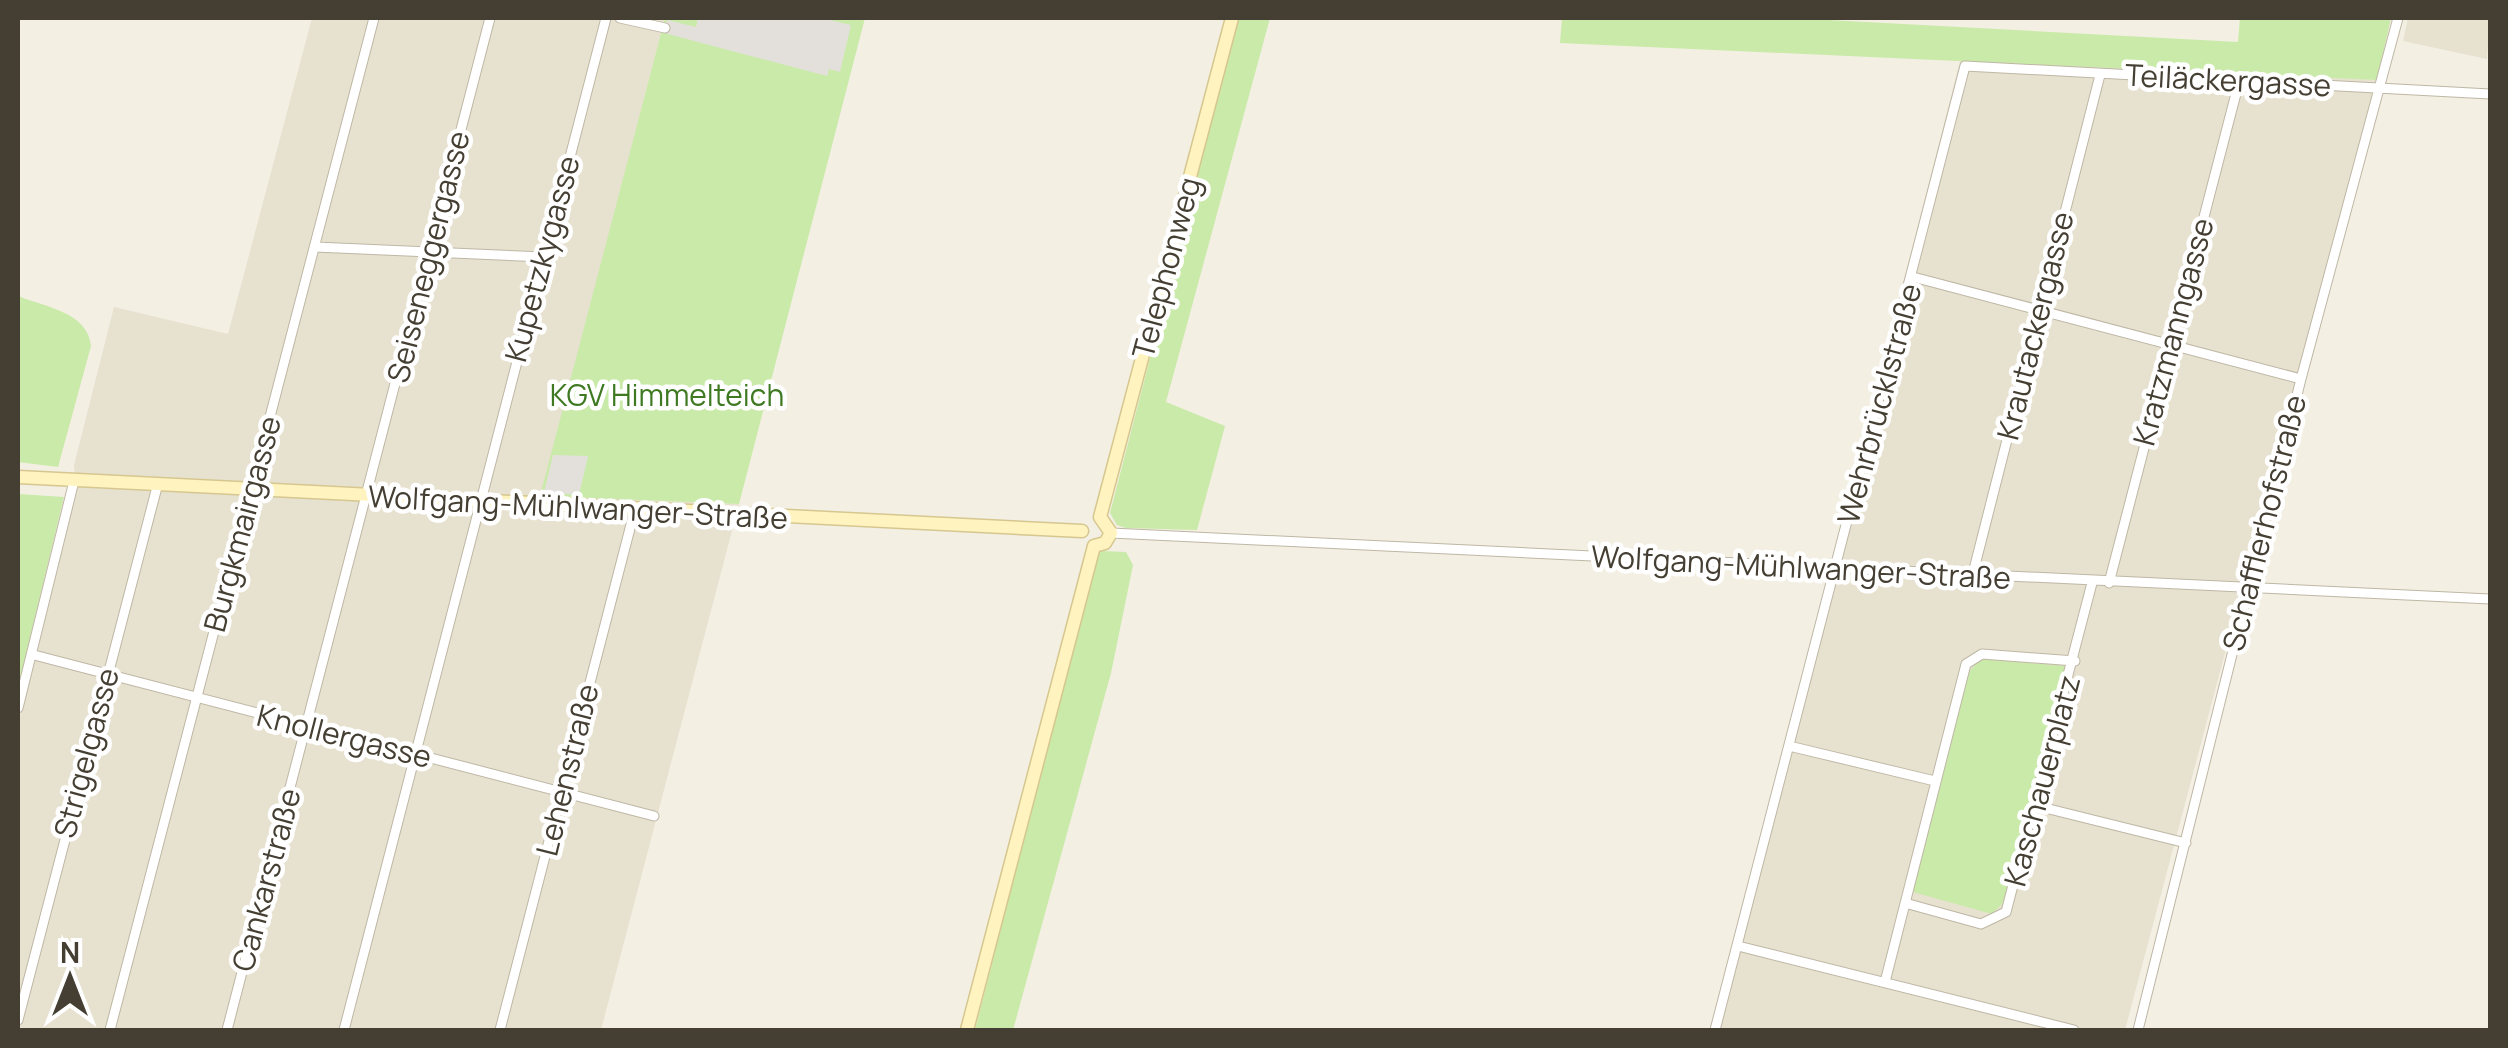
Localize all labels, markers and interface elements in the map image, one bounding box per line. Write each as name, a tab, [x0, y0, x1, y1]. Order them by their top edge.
street label: Teiläckergasse	[2124, 54, 2332, 105]
street label: Seiseneggergasse	[376, 127, 479, 387]
street label: Kupetzkygasse	[494, 151, 589, 366]
street label: Telephonweg	[1122, 172, 1209, 363]
street label: Krautackergasse	[1986, 207, 2083, 444]
street label: Kratzmanngasse	[2122, 213, 2223, 450]
street label: Wehrbrücklstraße	[1827, 279, 1930, 528]
park label: KGV Himmelteich	[550, 374, 784, 415]
street label: Schafflerhofstraße	[2212, 390, 2315, 655]
street label: Burgkmairgasse	[193, 411, 290, 636]
street label: Wolfgang-Mühlwanger-Straße	[367, 475, 789, 538]
street label: Wolfgang-Mühlwanger-Straße	[1590, 535, 2012, 598]
street label: Strigelgasse	[43, 663, 128, 842]
street label: Kaschauerplatz	[1994, 671, 2089, 891]
street label: Lehenstraße	[525, 679, 608, 860]
street label: Knollergasse	[253, 694, 436, 777]
street label: Cankarstraße	[221, 784, 310, 976]
north arrow	[20, 928, 120, 1028]
text: N	[60, 933, 80, 971]

